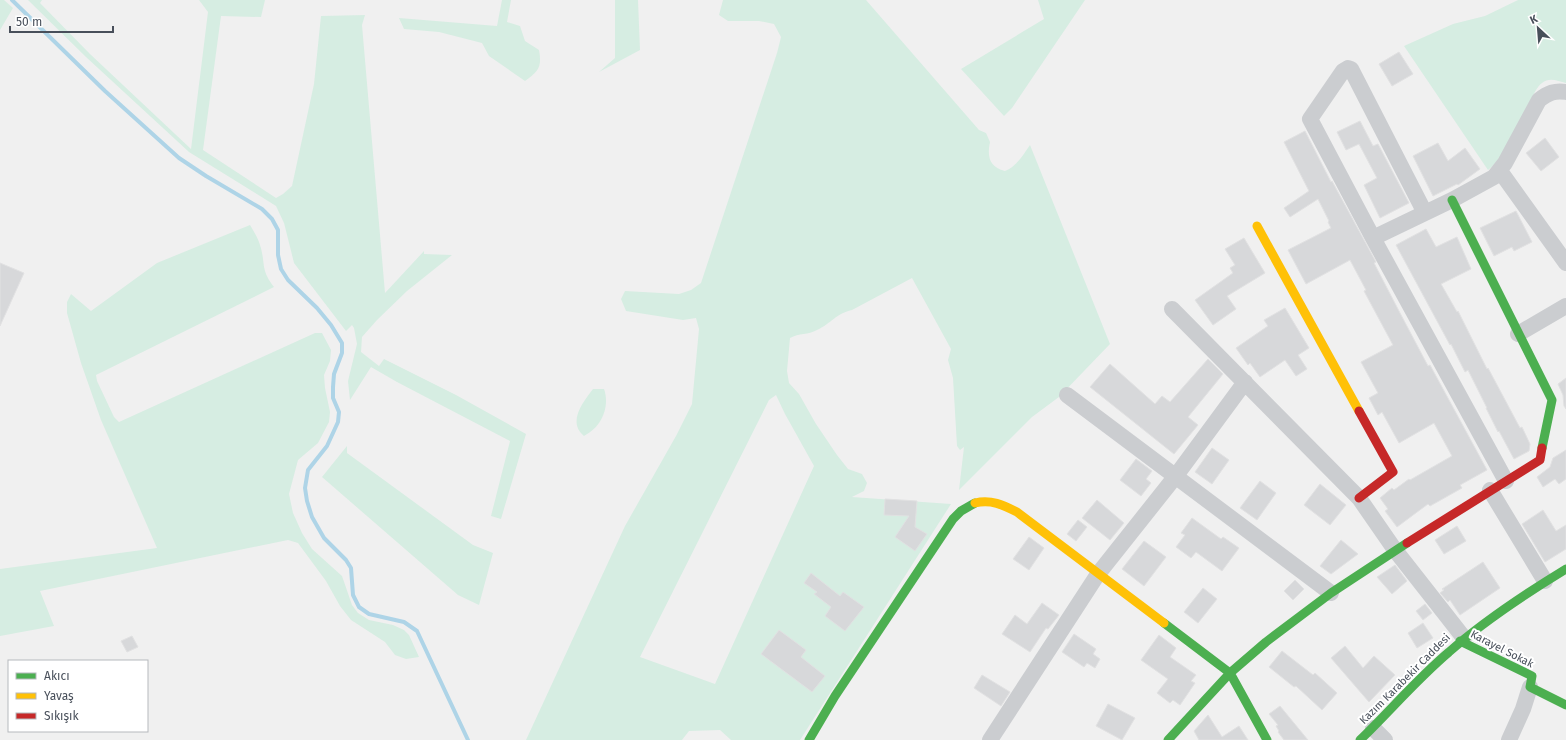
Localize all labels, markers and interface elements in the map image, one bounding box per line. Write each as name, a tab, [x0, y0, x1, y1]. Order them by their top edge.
scale bar	[10, 8, 113, 34]
north arrow	[1518, 8, 1558, 48]
text: K	[1528, 12, 1541, 27]
text: 50 m	[16, 15, 42, 29]
street label: Karayel Sokak	[1468, 628, 1536, 671]
street label: Kazım Karabekir Caddesi	[1357, 631, 1453, 727]
legend	[8, 660, 148, 732]
text: Akıcı	[44, 669, 70, 683]
text: Yavaş	[44, 689, 74, 703]
text: Sıkışık	[44, 709, 79, 723]

